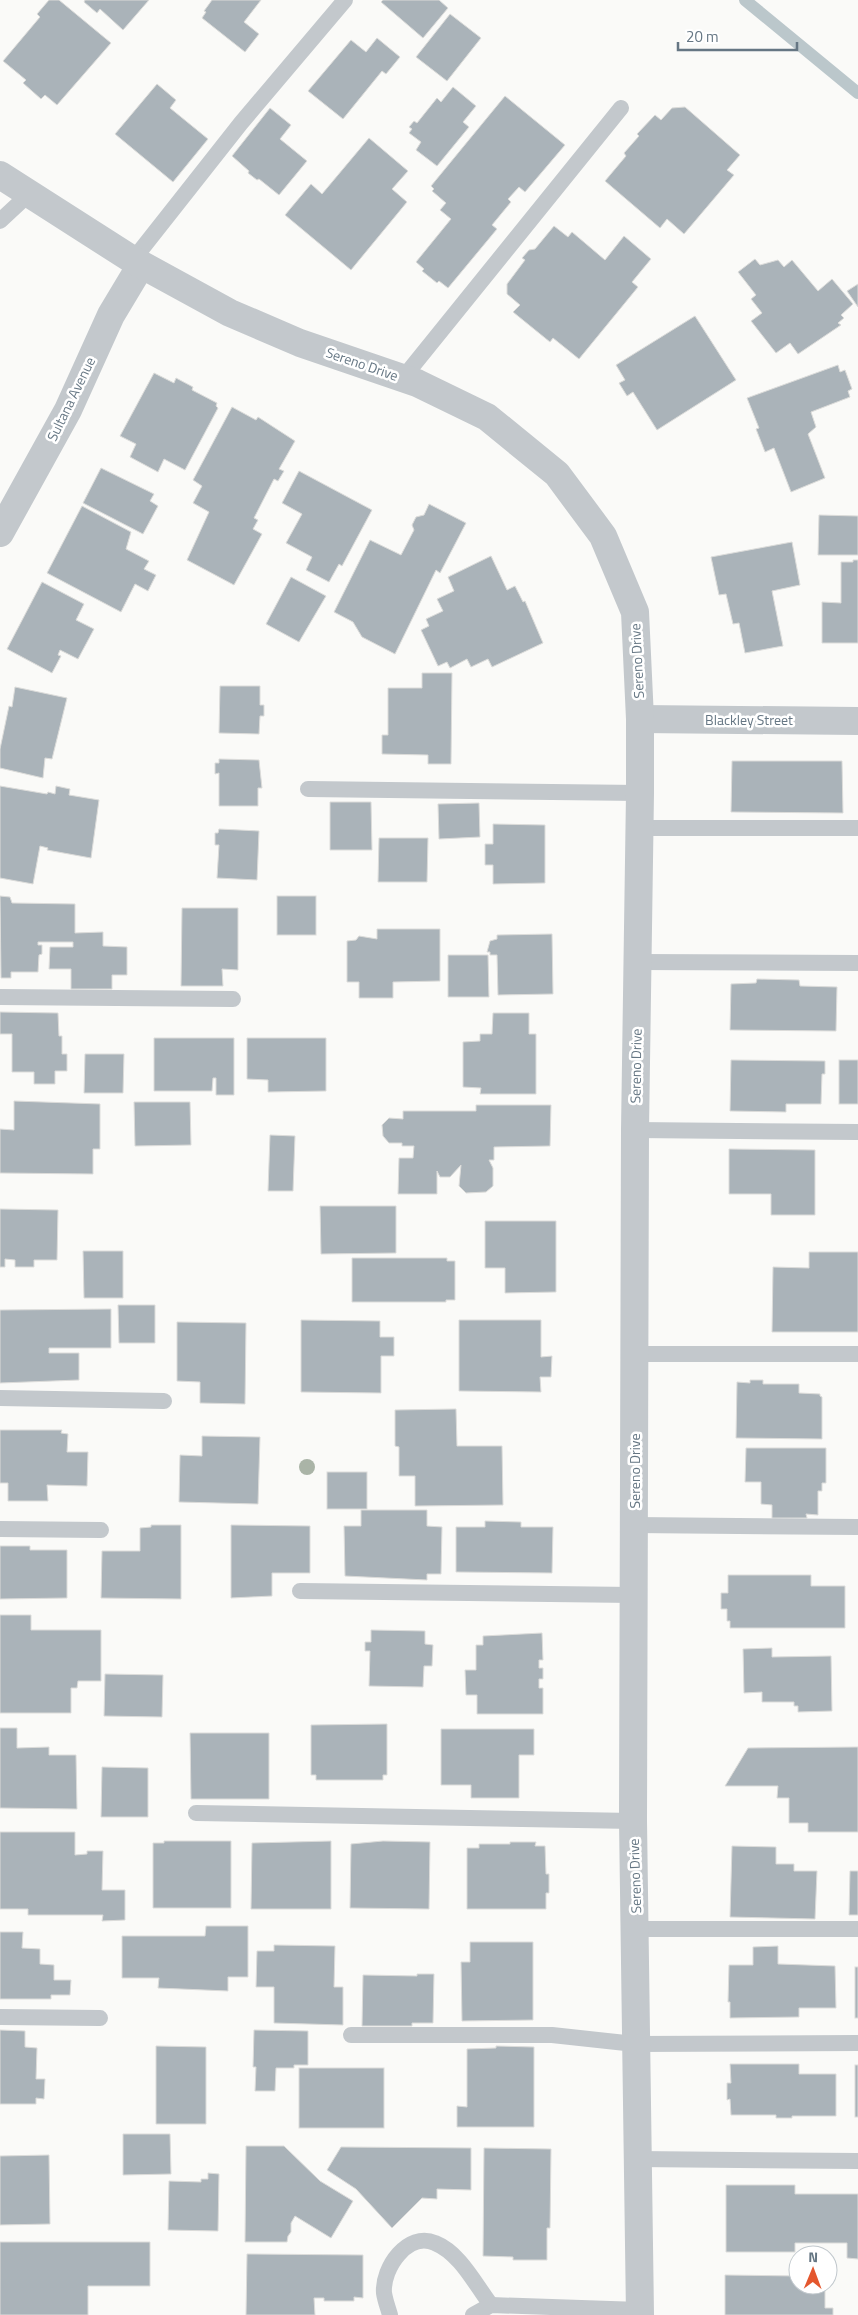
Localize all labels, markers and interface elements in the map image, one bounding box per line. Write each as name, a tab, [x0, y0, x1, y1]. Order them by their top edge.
scale bar	[678, 20, 797, 52]
text: 20 m	[686, 25, 719, 48]
street label: Sereno Drive	[323, 341, 401, 386]
street label: Sultana Avenue	[41, 353, 100, 445]
street label: Sereno Drive	[624, 623, 649, 699]
street label: Blackley Street	[705, 709, 793, 730]
street label: Sereno Drive	[624, 1028, 647, 1104]
street label: Sereno Drive	[624, 1433, 645, 1509]
street label: Sereno Drive	[623, 1838, 646, 1914]
north arrow	[788, 2245, 838, 2295]
text: N	[808, 2246, 818, 2267]

